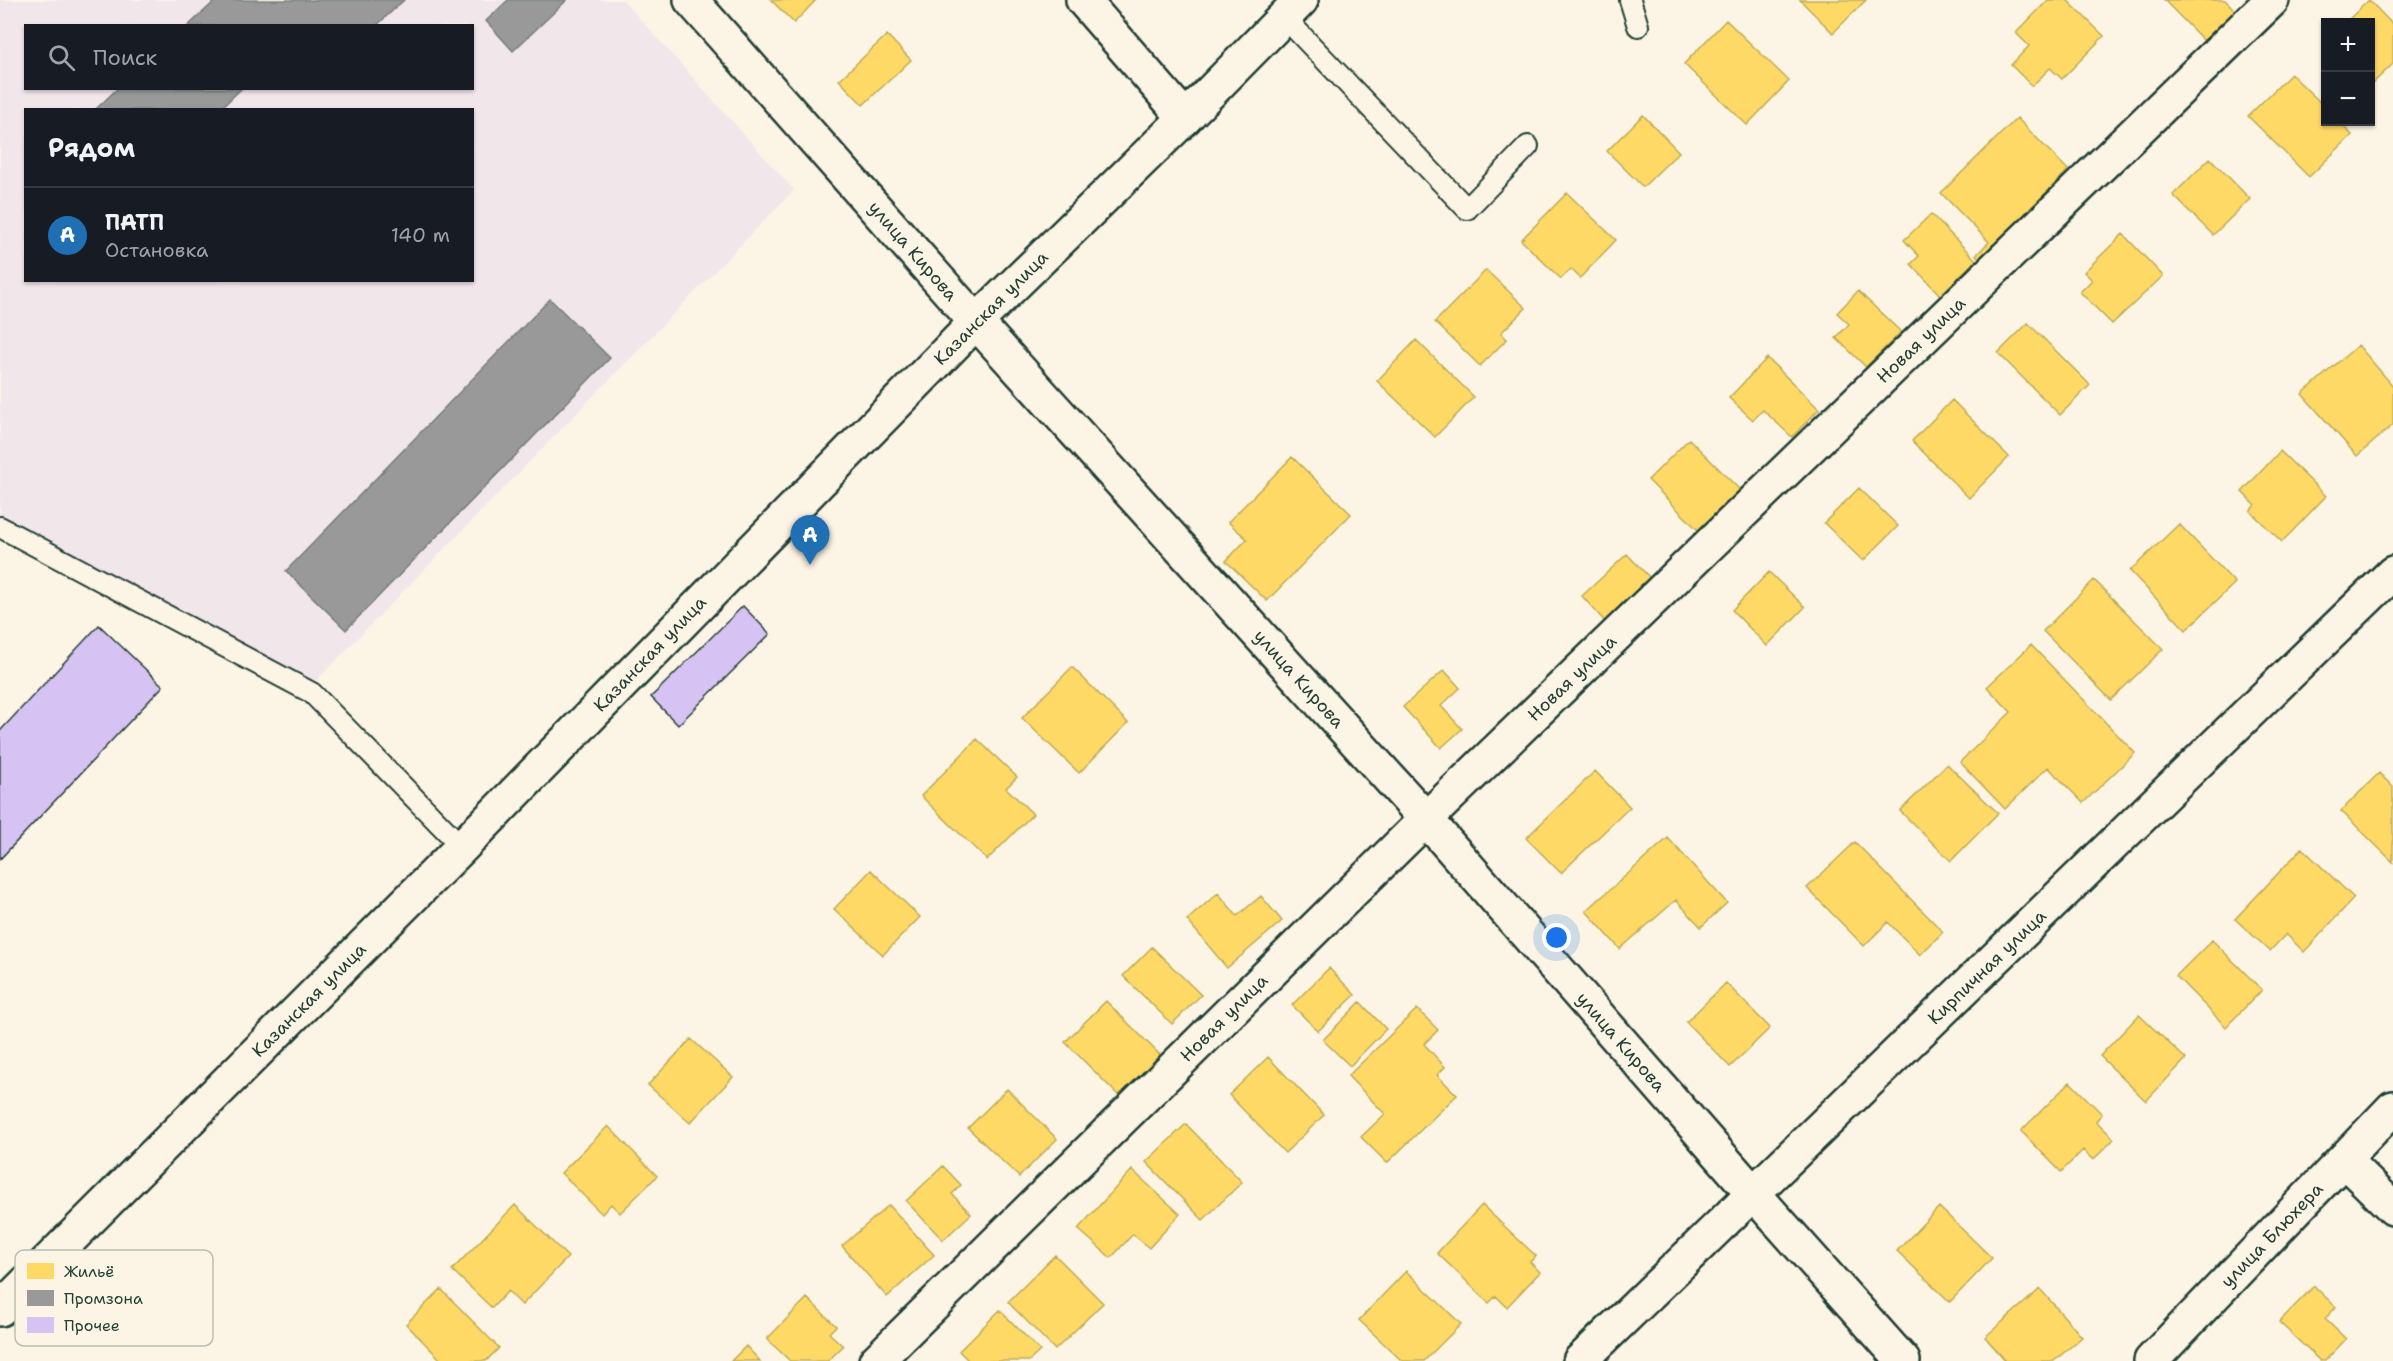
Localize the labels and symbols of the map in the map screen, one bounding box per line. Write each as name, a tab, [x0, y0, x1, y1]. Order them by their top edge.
street label: улица Кирова	[863, 196, 963, 306]
street label: Казанская улица	[929, 246, 1053, 370]
street label: Новая улица	[1871, 291, 1971, 389]
pin: A	[790, 516, 830, 565]
street label: Казанская улица	[588, 591, 712, 717]
street label: улица Кирова	[1248, 625, 1350, 733]
street label: Новая улица	[1522, 629, 1622, 727]
street label: Кирпичная улица	[1923, 904, 2051, 1030]
your location	[1542, 923, 1571, 952]
street label: Казанская улица	[247, 938, 371, 1062]
street label: Новая улица	[1175, 969, 1273, 1067]
street label: улица Кирова	[1571, 987, 1671, 1097]
street label: улица Блюхера	[2216, 1177, 2328, 1293]
legend	[15, 1250, 213, 1346]
text: Жильё	[64, 1261, 114, 1282]
text: Промзона	[64, 1288, 143, 1309]
text: Прочее	[64, 1315, 120, 1336]

